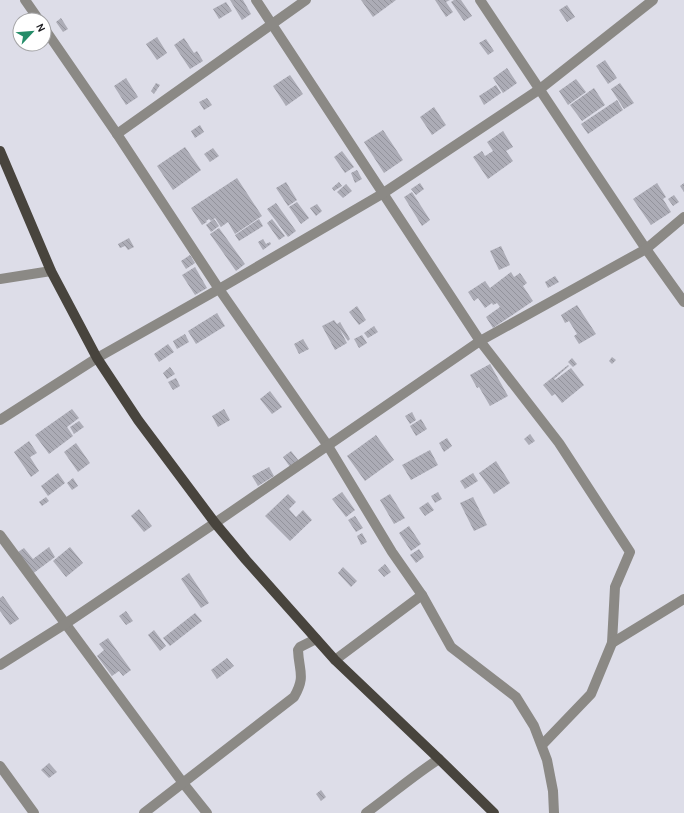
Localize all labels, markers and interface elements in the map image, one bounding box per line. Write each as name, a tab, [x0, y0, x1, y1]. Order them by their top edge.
north arrow	[12, 12, 52, 52]
text: N	[33, 21, 48, 34]

